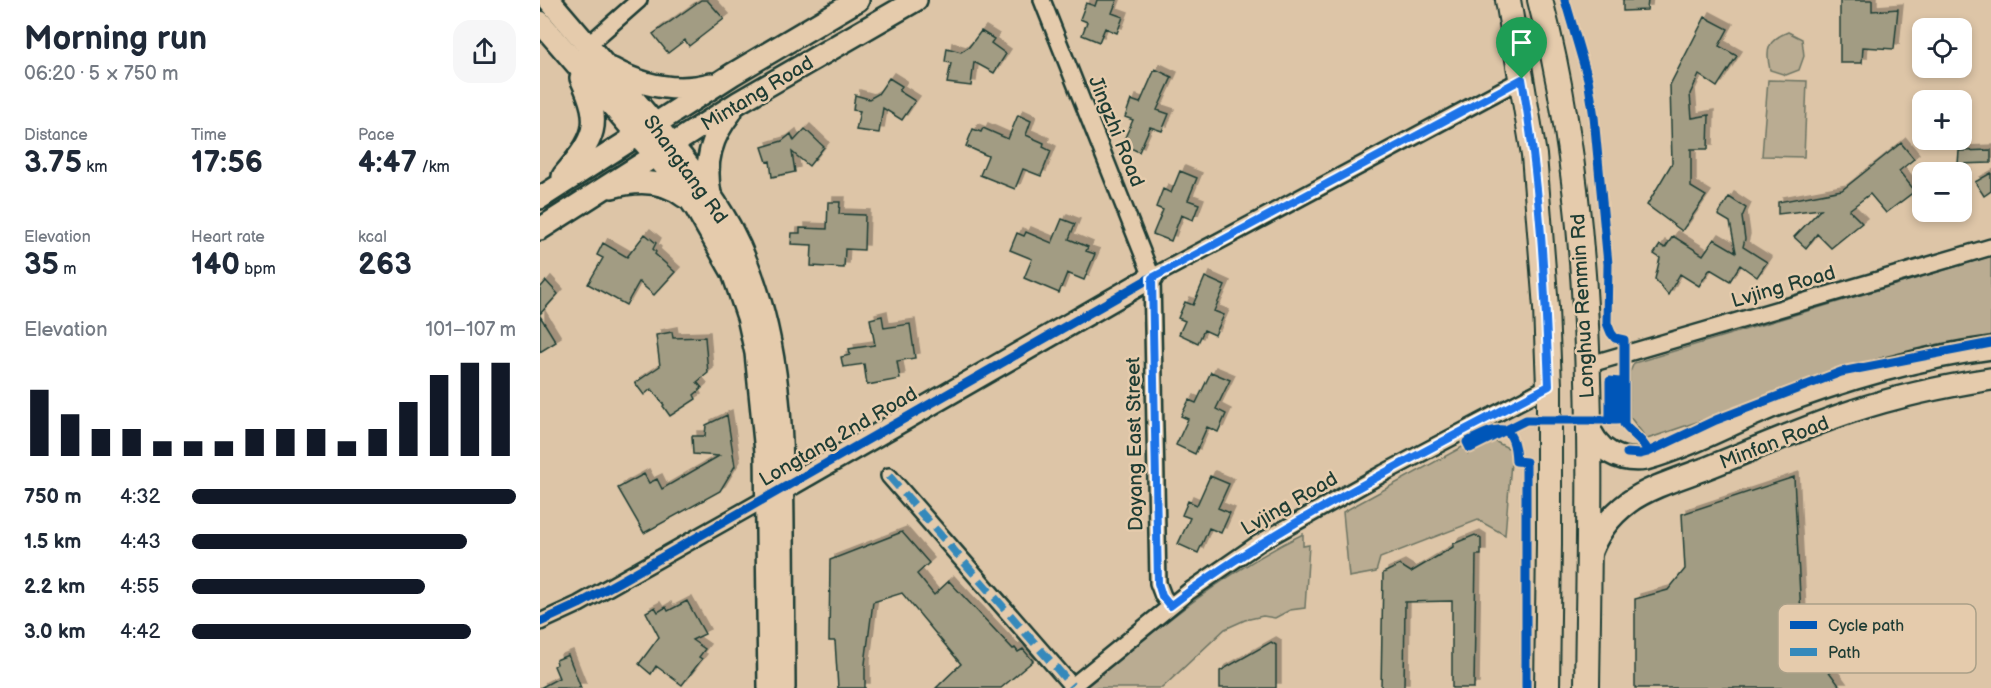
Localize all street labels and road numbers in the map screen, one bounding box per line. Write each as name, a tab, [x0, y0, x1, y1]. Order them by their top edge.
street label: Mintang Road	[697, 51, 818, 137]
street label: Jingzhi Road	[1083, 72, 1149, 190]
street label: Shangtang Rd	[638, 111, 733, 228]
street label: Longhua Renmin Rd	[1566, 213, 1600, 399]
street label: Lvjing Road	[1728, 261, 1838, 313]
street label: Dayang East Street	[1121, 357, 1149, 531]
street label: Longtang 2nd Road	[755, 382, 922, 492]
street label: Minfan Road	[1716, 411, 1832, 475]
street label: Lvjing Road	[1237, 467, 1342, 541]

